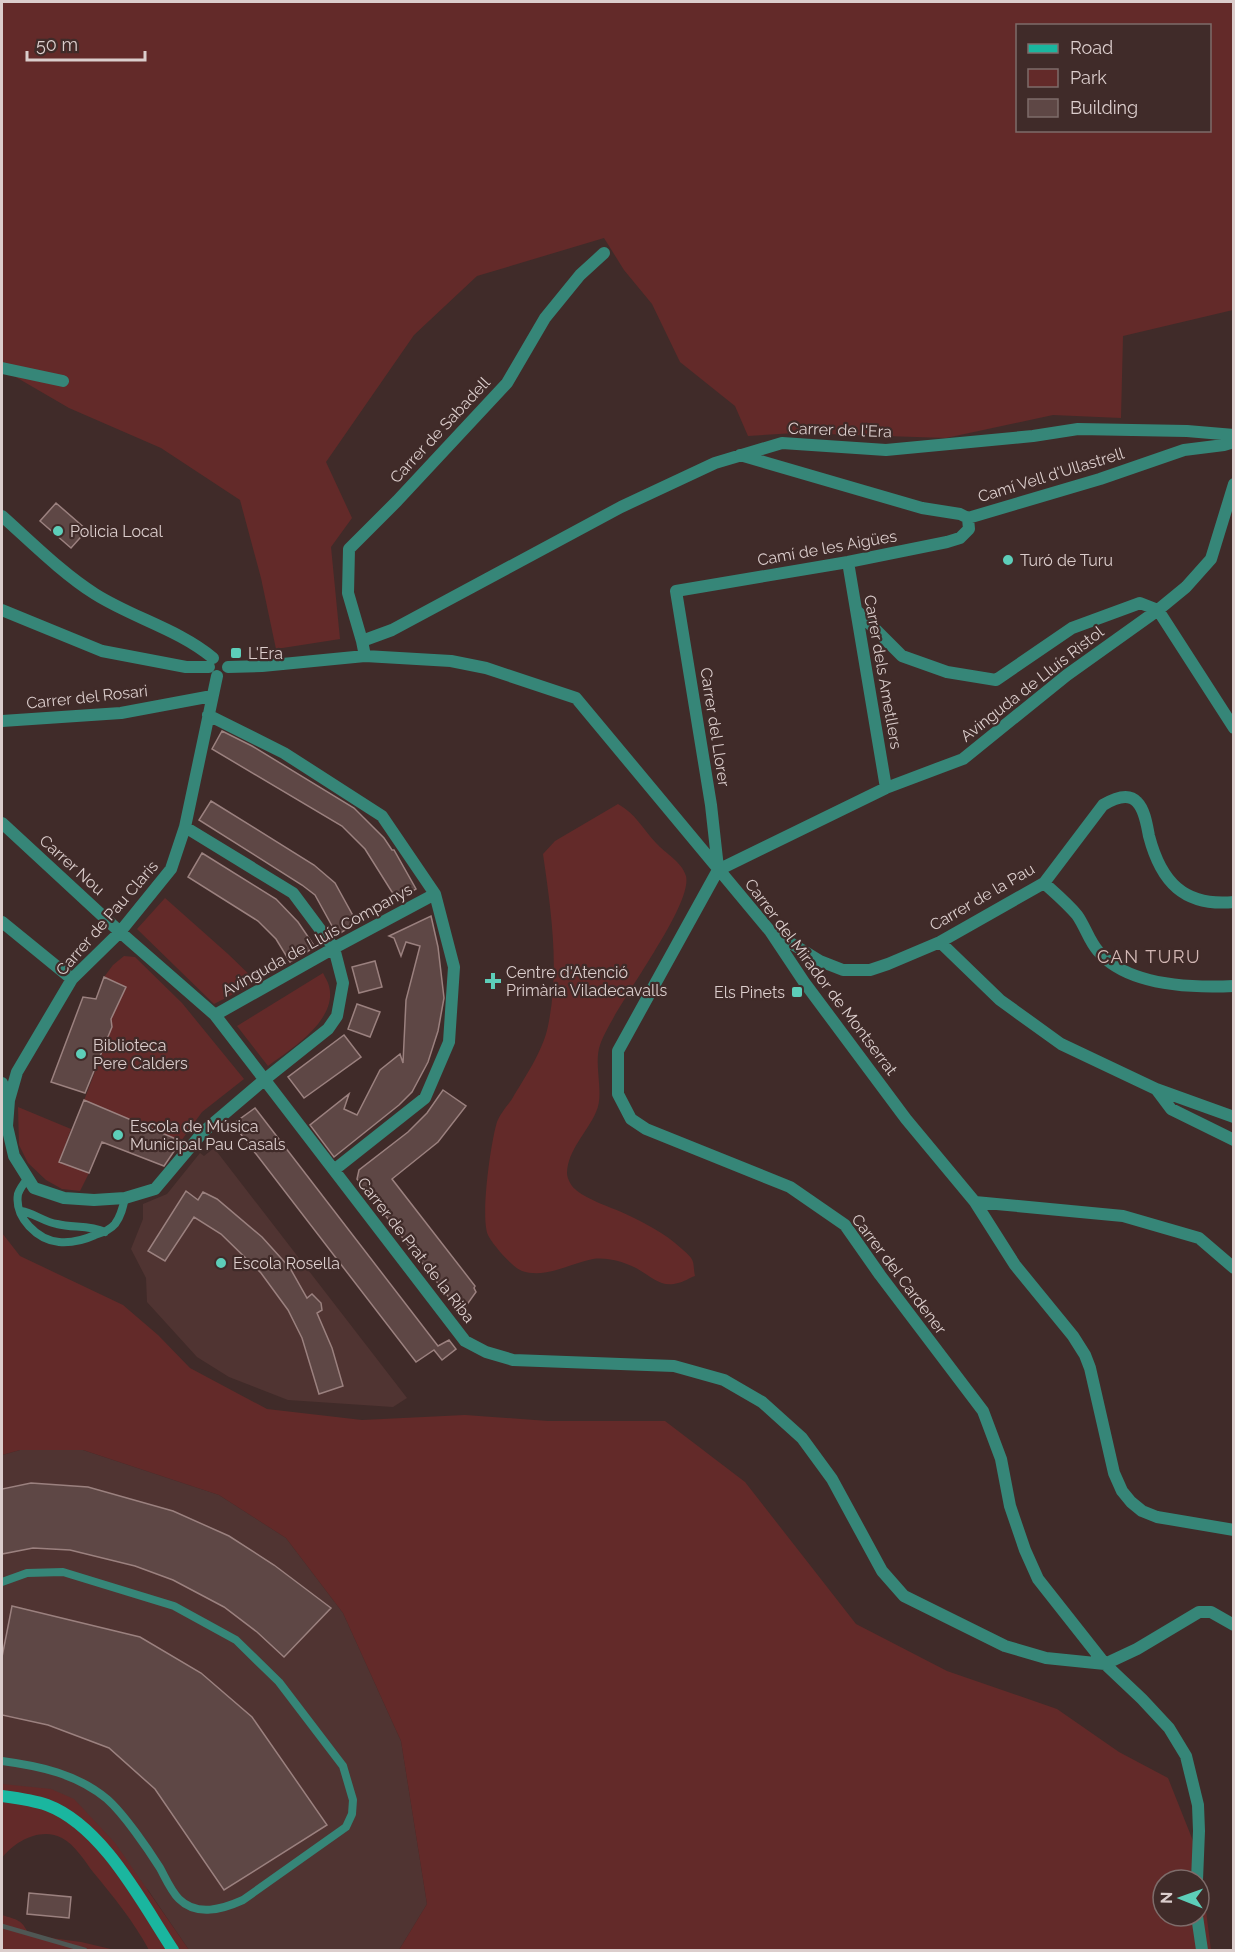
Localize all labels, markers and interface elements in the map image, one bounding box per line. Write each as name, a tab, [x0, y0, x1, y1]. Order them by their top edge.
scale bar	[27, 24, 146, 62]
legend	[1016, 24, 1211, 132]
text: 50 m	[36, 34, 78, 55]
text: Road	[1070, 37, 1113, 58]
text: Park	[1070, 67, 1107, 88]
text: Building	[1070, 97, 1138, 118]
street label: Carrer de Sabadell	[386, 373, 494, 487]
street label: Carrer de l'Era	[788, 419, 892, 441]
street label: Camí Vell d'Ullastrell	[976, 444, 1127, 506]
place label: Policia Local	[70, 522, 163, 541]
marker: Policia Local	[51, 524, 65, 538]
street label: Camí de les Aigües	[756, 526, 898, 570]
place label: Turó de Turu	[1020, 551, 1113, 570]
marker: Turó de Turu	[1001, 553, 1015, 567]
street label: Carrer dels Ametllers	[860, 594, 906, 751]
street label: Avinguda de Lluís Ristol	[957, 622, 1108, 746]
place label: L'Era	[248, 644, 283, 663]
marker: L'Era	[229, 646, 243, 660]
street label: Carrer del Llorer	[696, 666, 734, 788]
street label: Carrer del Rosari	[25, 681, 149, 713]
street label: Carrer Nou	[36, 831, 108, 899]
street label: Carrer de Pau Claris	[52, 857, 162, 979]
street label: Carrer de la Pau	[926, 859, 1038, 935]
street label: Carrer del Mirador de Montserrat	[741, 875, 902, 1079]
street label: Avinguda de Lluís Companys	[218, 879, 416, 1000]
district label: CAN TURU	[1097, 946, 1201, 967]
place label: Centre d'Atenció Primària Viladecavalls	[506, 963, 668, 1000]
marker: Centre d'Atenció Primària Viladecavalls	[484, 972, 502, 990]
place label: Els Pinets	[714, 983, 785, 1002]
marker: Els Pinets	[790, 985, 804, 999]
place label: Biblioteca Pere Calders	[93, 1036, 188, 1073]
marker: Biblioteca Pere Calders	[74, 1047, 88, 1061]
place label: Escola de Música Municipal Pau Casals	[130, 1117, 286, 1154]
marker: Escola de Música Municipal Pau Casals	[111, 1128, 125, 1142]
street label: Carrer de Prat de la Riba	[353, 1173, 479, 1327]
street label: Carrer del Cardener	[848, 1210, 951, 1338]
place label: Escola Rosella	[233, 1254, 340, 1273]
marker: Escola Rosella	[214, 1256, 228, 1270]
north arrow	[1151, 1868, 1211, 1928]
text: N	[1157, 1891, 1176, 1904]

